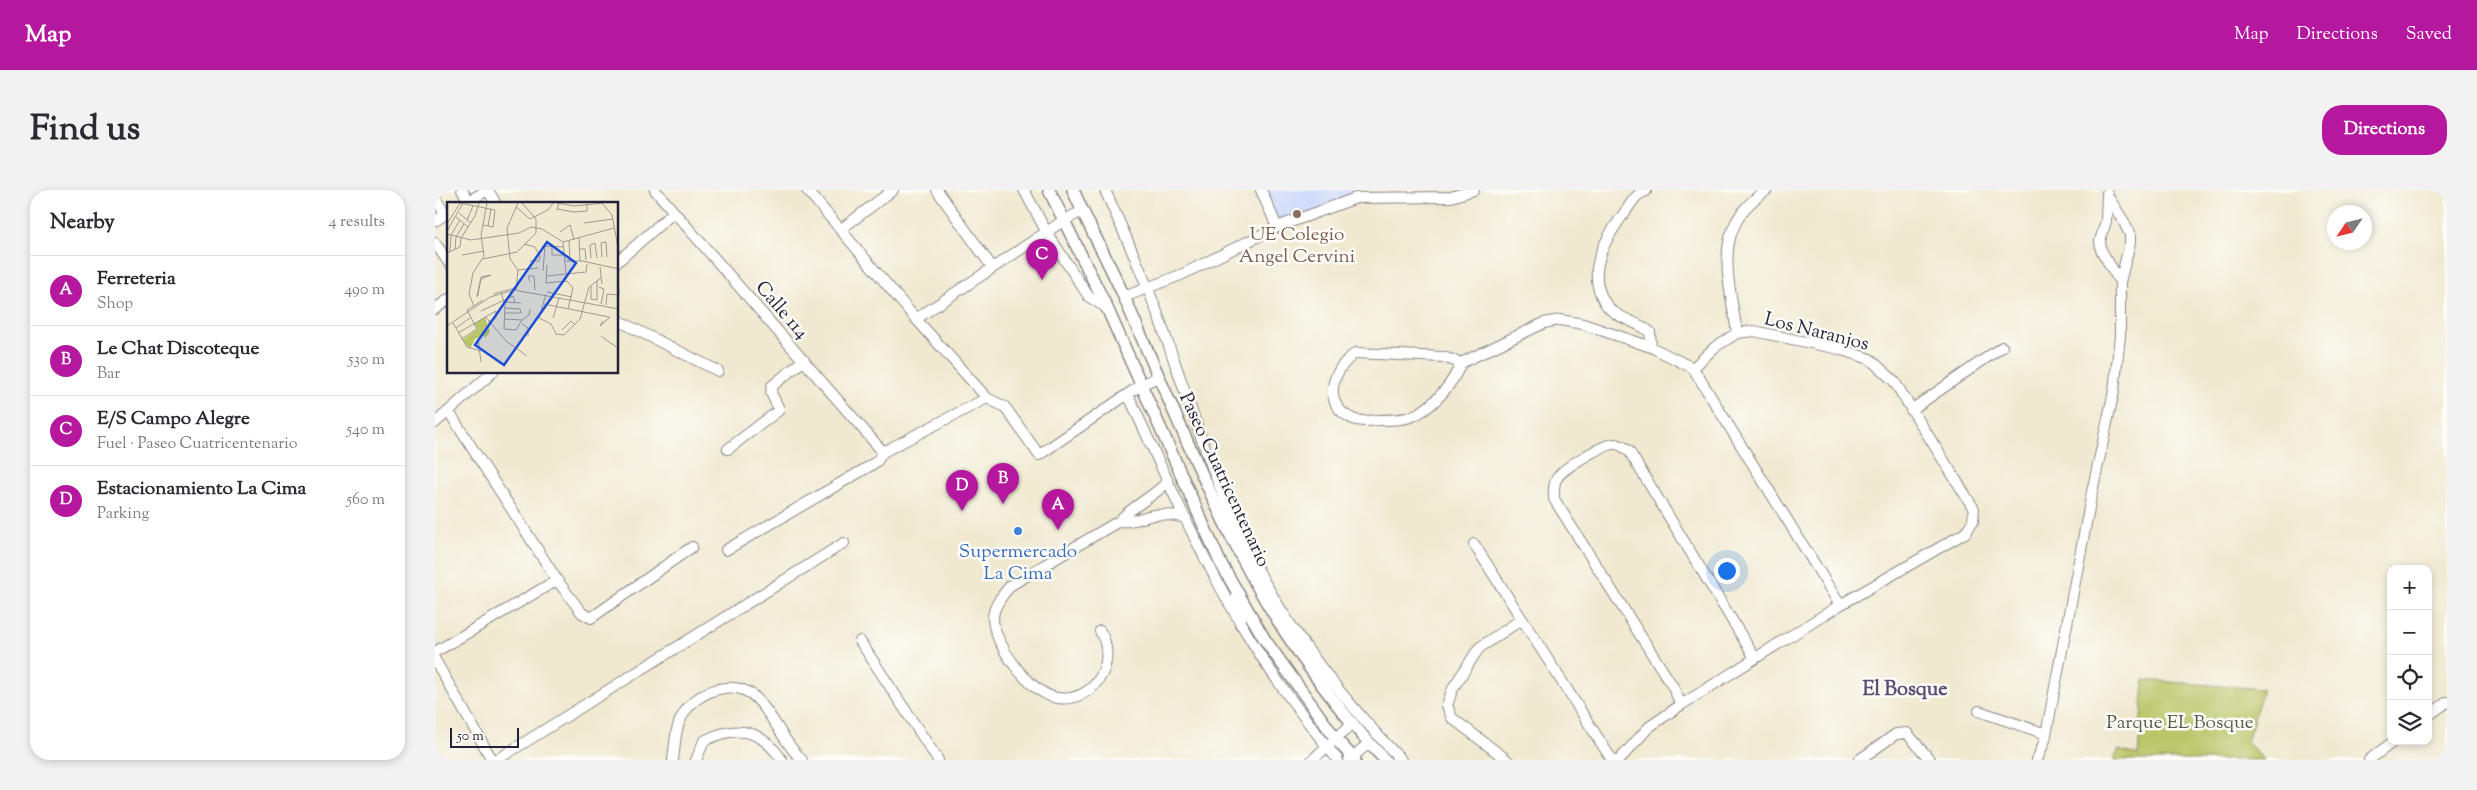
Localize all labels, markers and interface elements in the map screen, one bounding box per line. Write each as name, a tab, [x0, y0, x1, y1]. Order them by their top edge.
text: Map	[25, 18, 71, 52]
text: Map	[2234, 22, 2269, 48]
text: Directions	[2297, 22, 2378, 48]
text: Saved	[2406, 22, 2452, 48]
text: Find us	[30, 105, 140, 156]
button: Directions	[2322, 105, 2447, 155]
inset map	[447, 202, 619, 374]
north arrow	[2327, 205, 2372, 250]
text: Nearby	[50, 208, 115, 238]
marker: UE Colegio Angel Cervini	[1291, 208, 1303, 220]
text: 4 results	[329, 211, 385, 234]
place label: UE Colegio Angel Cervini	[1239, 222, 1355, 271]
pin: C	[1026, 239, 1058, 280]
text: Ferreteria	[97, 266, 176, 293]
street label: Calle 114	[748, 276, 814, 346]
text: A	[60, 279, 73, 302]
text: 490 m	[344, 279, 385, 302]
text: Shop	[97, 293, 133, 316]
street label: Los Naranjos	[1761, 306, 1872, 358]
text: Le Chat Discoteque	[97, 336, 259, 363]
text: B	[61, 349, 71, 372]
text: 530 m	[348, 349, 385, 372]
text: Bar	[97, 363, 120, 386]
street label: Paseo Cuatricentenario	[1171, 388, 1276, 572]
text: E/S Campo Alegre	[97, 406, 250, 433]
text: C	[60, 419, 72, 442]
text: 540 m	[347, 419, 385, 442]
text: Fuel · Paseo Cuatricentenario	[97, 433, 297, 456]
pin: B	[987, 463, 1019, 504]
pin: D	[946, 470, 978, 511]
text: Estacionamiento La Cima	[97, 476, 306, 503]
text: D	[60, 489, 72, 512]
text: 560 m	[346, 489, 385, 512]
pin: A	[1042, 489, 1074, 530]
text: Parking	[97, 503, 149, 526]
marker: Supermercado La Cima	[1012, 525, 1024, 537]
place label: Supermercado La Cima	[959, 539, 1077, 588]
your location	[1714, 558, 1740, 584]
map controls	[2387, 565, 2432, 745]
button: +	[2387, 565, 2432, 610]
button: −	[2387, 610, 2432, 655]
button: locate	[2387, 655, 2432, 700]
district label: El Bosque	[1862, 676, 1948, 705]
button: layers	[2387, 700, 2432, 745]
park label: Parque EL Bosque	[2106, 710, 2254, 737]
scale bar	[450, 725, 519, 748]
text: 50 m	[457, 727, 484, 747]

